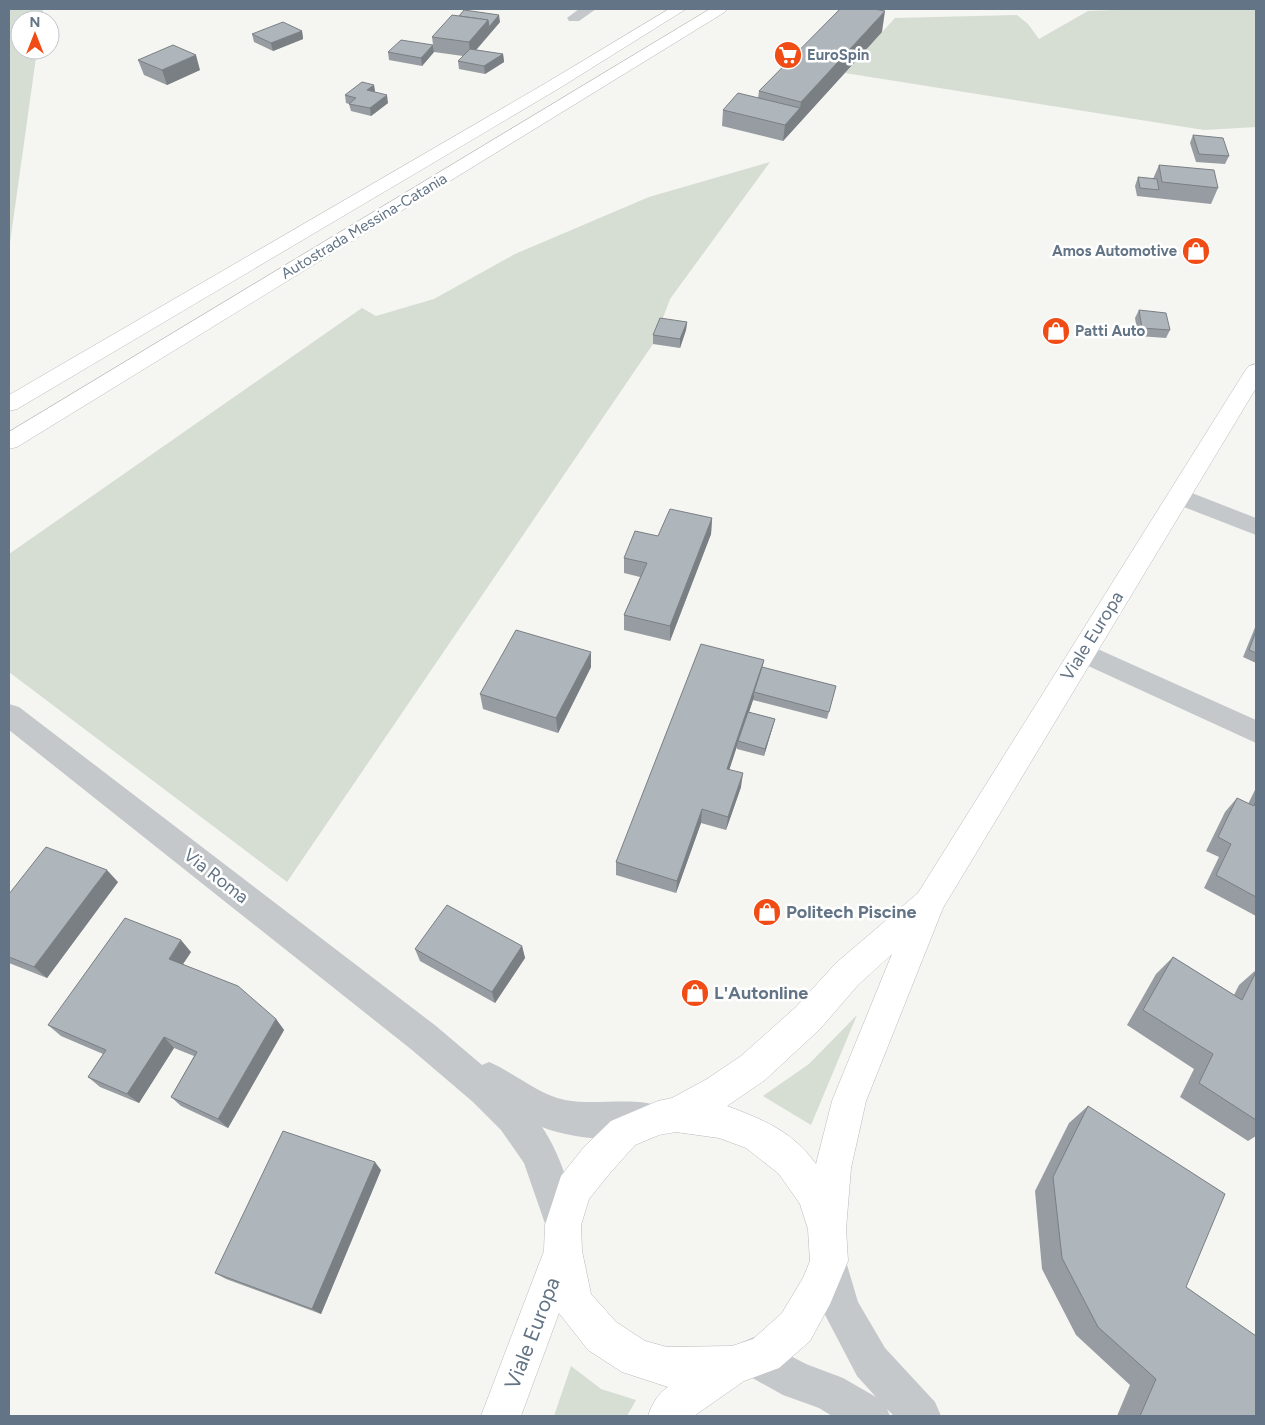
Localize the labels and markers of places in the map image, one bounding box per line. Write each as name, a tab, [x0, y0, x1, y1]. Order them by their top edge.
supermarket icon: EuroSpin	[773, 40, 803, 70]
place label: EuroSpin	[807, 46, 869, 64]
shop icon: Amos Automotive	[1181, 236, 1211, 266]
place label: Amos Automotive	[1052, 242, 1178, 260]
shop icon: Patti Auto	[1041, 316, 1071, 346]
place label: Patti Auto	[1075, 322, 1146, 340]
shop icon: Politech Piscine	[752, 897, 782, 927]
place label: Politech Piscine	[786, 901, 916, 923]
shop icon: L'Autonline	[680, 978, 710, 1008]
place label: L'Autonline	[714, 982, 808, 1004]

